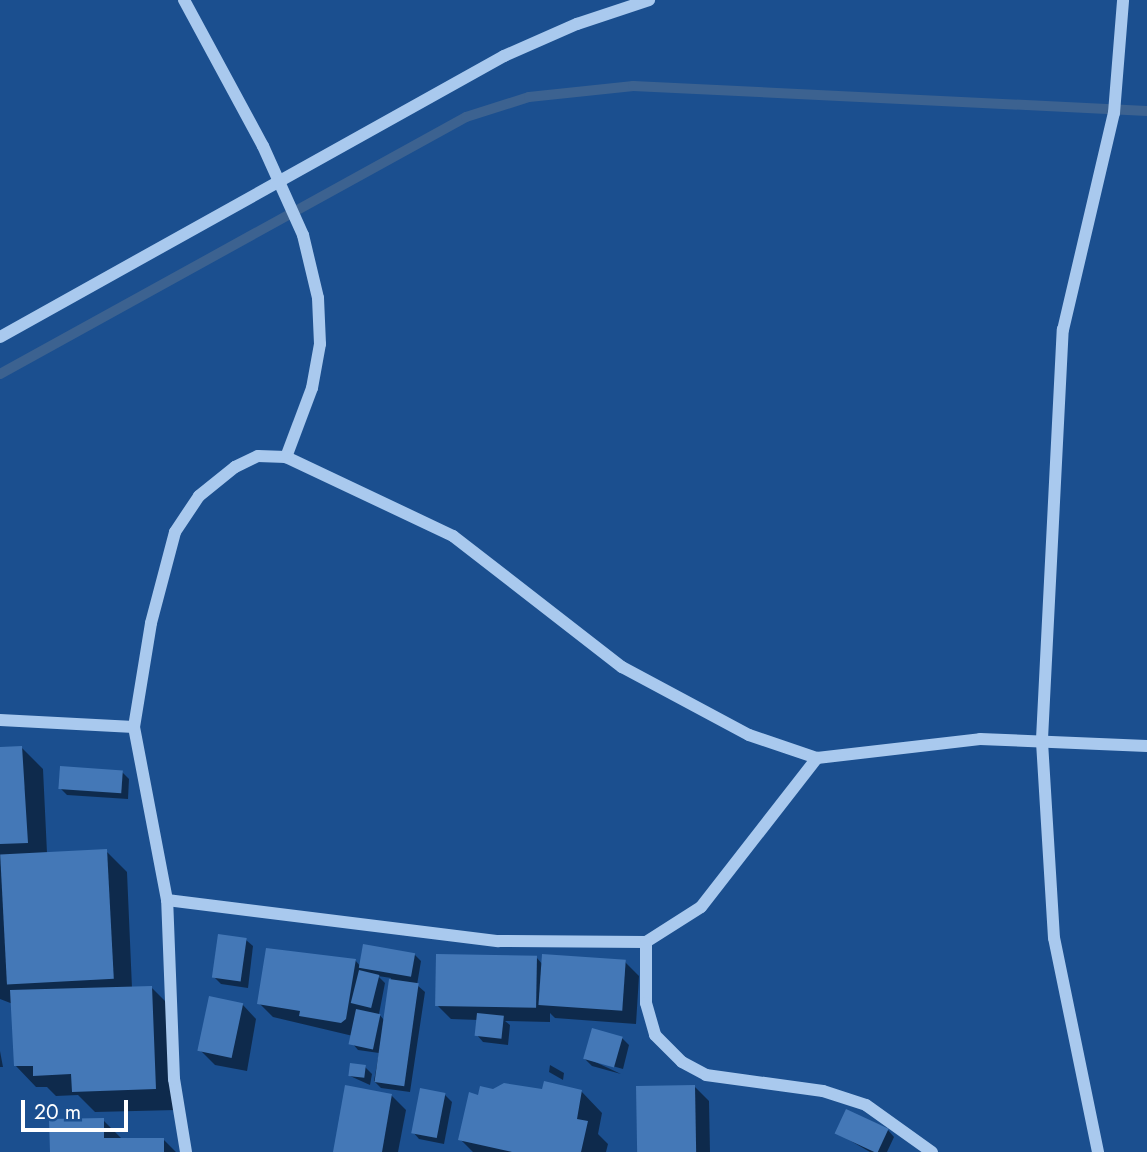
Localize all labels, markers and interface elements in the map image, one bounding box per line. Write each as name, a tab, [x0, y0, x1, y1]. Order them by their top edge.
scale bar	[24, 1086, 131, 1130]
text: 20 m	[34, 1097, 81, 1127]

